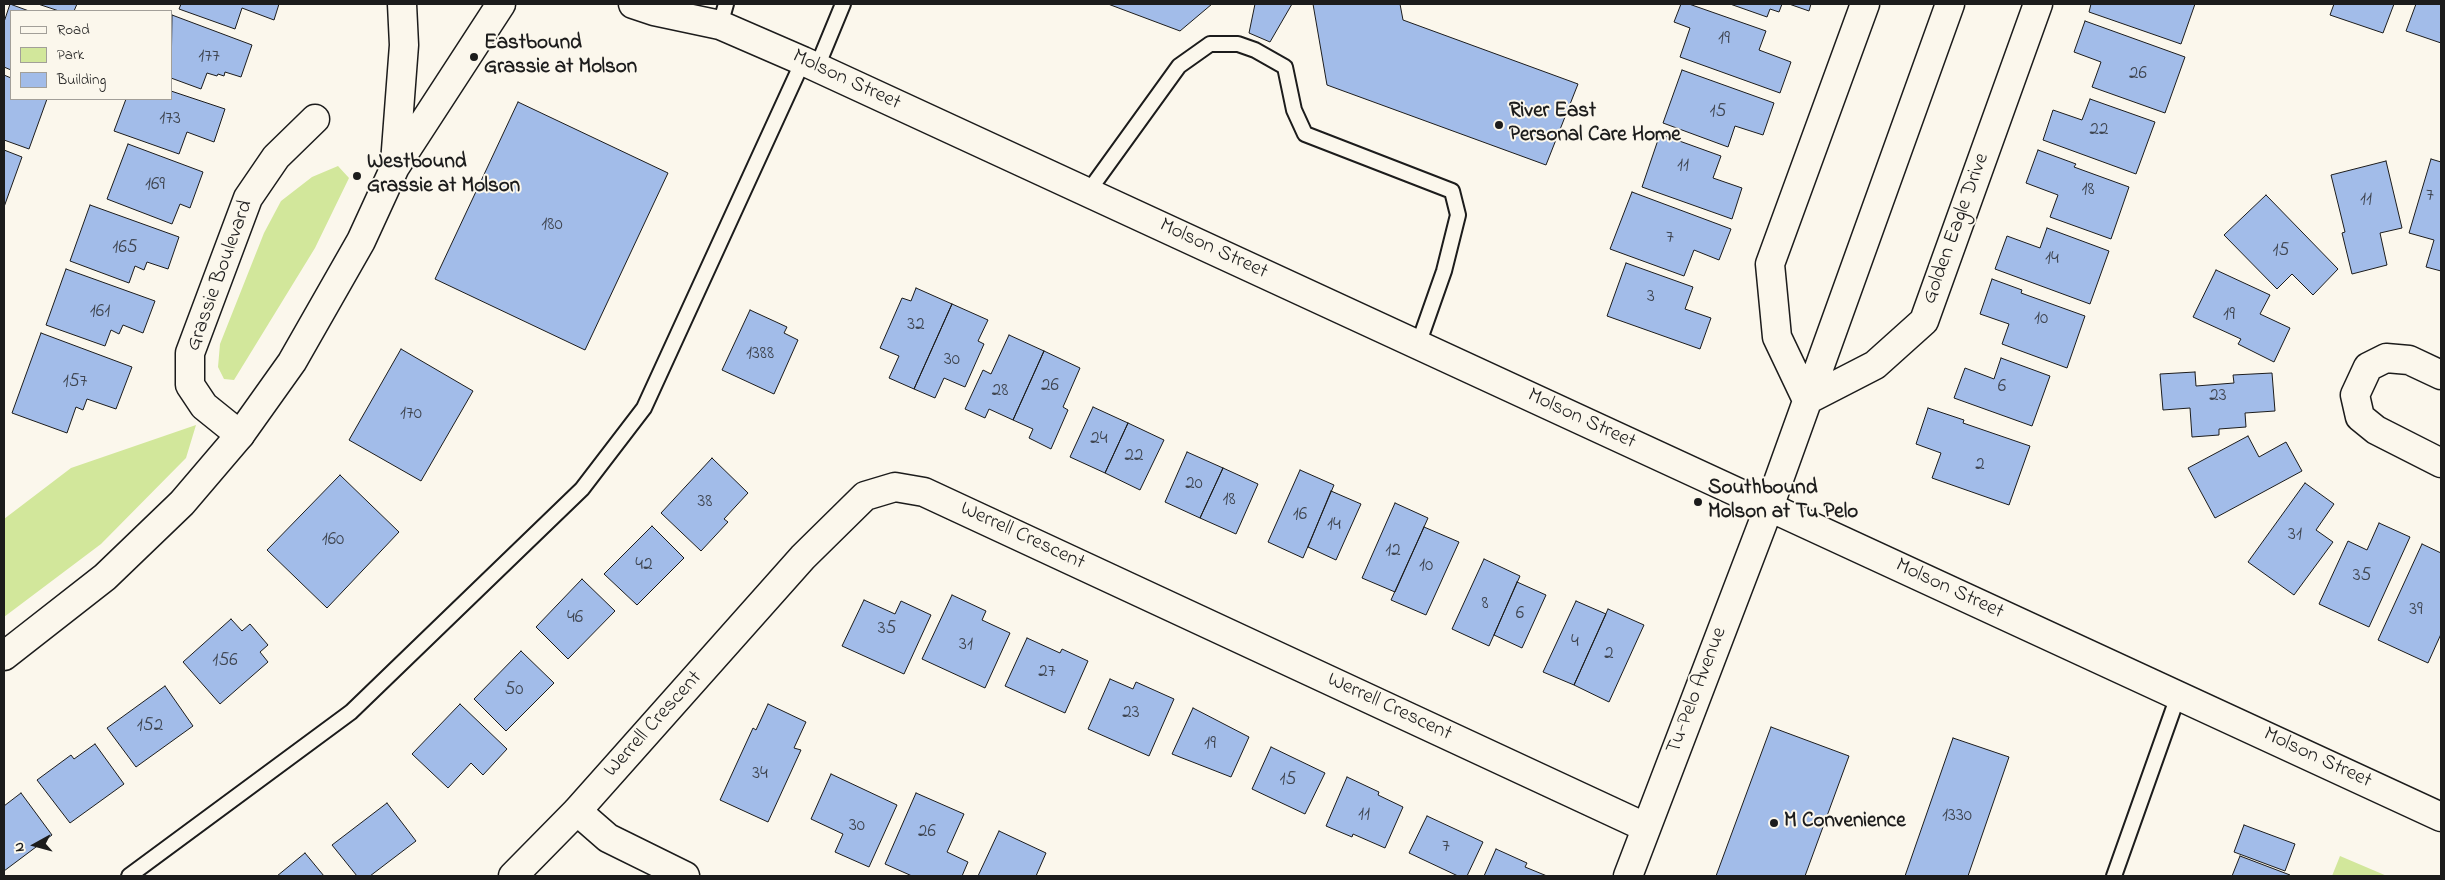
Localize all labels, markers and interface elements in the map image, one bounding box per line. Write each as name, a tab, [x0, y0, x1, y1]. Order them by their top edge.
legend	[10, 10, 172, 100]
text: Road	[57, 19, 90, 41]
house number: 19	[1718, 29, 1730, 51]
place label: Eastbound Grassie at Molson	[484, 32, 637, 82]
text: Park	[57, 44, 84, 66]
street label: Molson Street	[788, 45, 904, 117]
house number: 177	[198, 47, 220, 69]
marker: Eastbound Grassie at Molson	[468, 51, 480, 63]
house number: 26	[2129, 64, 2147, 86]
text: Building	[57, 69, 106, 91]
place label: River East Personal Care Home	[1509, 100, 1681, 150]
house number: 15	[1710, 102, 1726, 124]
house number: 173	[159, 109, 181, 131]
marker: River East Personal Care Home	[1493, 119, 1505, 131]
house number: 22	[2090, 120, 2108, 142]
street label: Golden Eagle Drive	[1918, 150, 1996, 308]
place label: Westbound Grassie at Molson	[367, 151, 520, 201]
house number: 11	[1677, 156, 1689, 178]
marker: Westbound Grassie at Molson	[351, 170, 363, 182]
house number: 169	[145, 175, 165, 197]
house number: 18	[2081, 180, 2095, 202]
house number: 7	[2426, 186, 2434, 208]
house number: 11	[2360, 190, 2372, 212]
street label: Grassie Boulevard	[182, 197, 260, 355]
street label: Molson Street	[1155, 214, 1271, 286]
house number: 180	[541, 215, 563, 237]
house number: 7	[1666, 228, 1674, 250]
house number: 165	[112, 238, 138, 260]
house number: 15	[2273, 241, 2289, 263]
house number: 14	[2045, 249, 2059, 271]
house number: 3	[1647, 287, 1655, 309]
house number: 161	[90, 302, 110, 324]
house number: 19	[2223, 305, 2235, 327]
house number: 10	[2034, 309, 2048, 331]
house number: 32	[907, 315, 925, 337]
house number: 1388	[746, 344, 774, 366]
house number: 30	[944, 350, 960, 372]
house number: 157	[63, 372, 87, 394]
house number: 26	[1041, 376, 1059, 398]
house number: 6	[1998, 377, 2006, 399]
house number: 28	[992, 381, 1008, 403]
street label: Molson Street	[1523, 384, 1639, 456]
house number: 23	[2209, 386, 2227, 408]
house number: 170	[400, 404, 422, 426]
house number: 24	[1090, 429, 1108, 451]
house number: 22	[1125, 446, 1143, 468]
house number: 2	[1975, 455, 1985, 477]
house number: 20	[1185, 474, 1203, 496]
place label: Southbound Molson at Tu Pelo	[1708, 477, 1858, 527]
house number: 18	[1222, 490, 1236, 512]
house number: 38	[698, 492, 712, 514]
marker: Southbound Molson at Tu Pelo	[1692, 496, 1704, 508]
street label: Werrell Crescent	[956, 497, 1088, 577]
house number: 16	[1293, 505, 1307, 527]
house number: 14	[1327, 515, 1341, 537]
house number: 31	[2288, 525, 2302, 547]
house number: 160	[322, 530, 344, 552]
house number: 12	[1385, 541, 1401, 563]
street label: Molson Street	[1891, 554, 2007, 626]
house number: 42	[635, 555, 653, 577]
house number: 10	[1419, 556, 1433, 578]
house number: 35	[2353, 566, 2371, 588]
house number: 8	[1481, 594, 1489, 616]
house number: 39	[2409, 600, 2423, 622]
house number: 6	[1516, 604, 1524, 626]
house number: 46	[567, 608, 583, 630]
house number: 35	[878, 619, 896, 641]
street label: Tu-Pelo Avenue	[1662, 624, 1734, 758]
house number: 4	[1571, 632, 1579, 654]
house number: 31	[959, 635, 973, 657]
house number: 2	[1604, 644, 1614, 666]
house number: 156	[212, 651, 238, 673]
house number: 27	[1038, 662, 1056, 684]
street label: Werrell Crescent	[600, 667, 708, 783]
street label: Werrell Crescent	[1323, 668, 1455, 748]
house number: 50	[504, 680, 524, 702]
house number: 23	[1122, 703, 1140, 725]
house number: 152	[137, 716, 163, 738]
street label: Molson Street	[2259, 723, 2375, 795]
house number: 19	[1204, 734, 1216, 756]
house number: 34	[752, 764, 768, 786]
house number: 15	[1280, 770, 1296, 792]
house number: 11	[1358, 805, 1370, 827]
house number: 1330	[1942, 806, 1972, 828]
place label: M Convenience	[1784, 810, 1906, 836]
house number: 30	[849, 816, 865, 838]
marker: M Convenience	[1768, 817, 1780, 829]
north arrow	[10, 820, 60, 870]
house number: 26	[918, 822, 936, 844]
house number: 7	[1442, 837, 1450, 859]
text: N	[9, 841, 31, 853]

